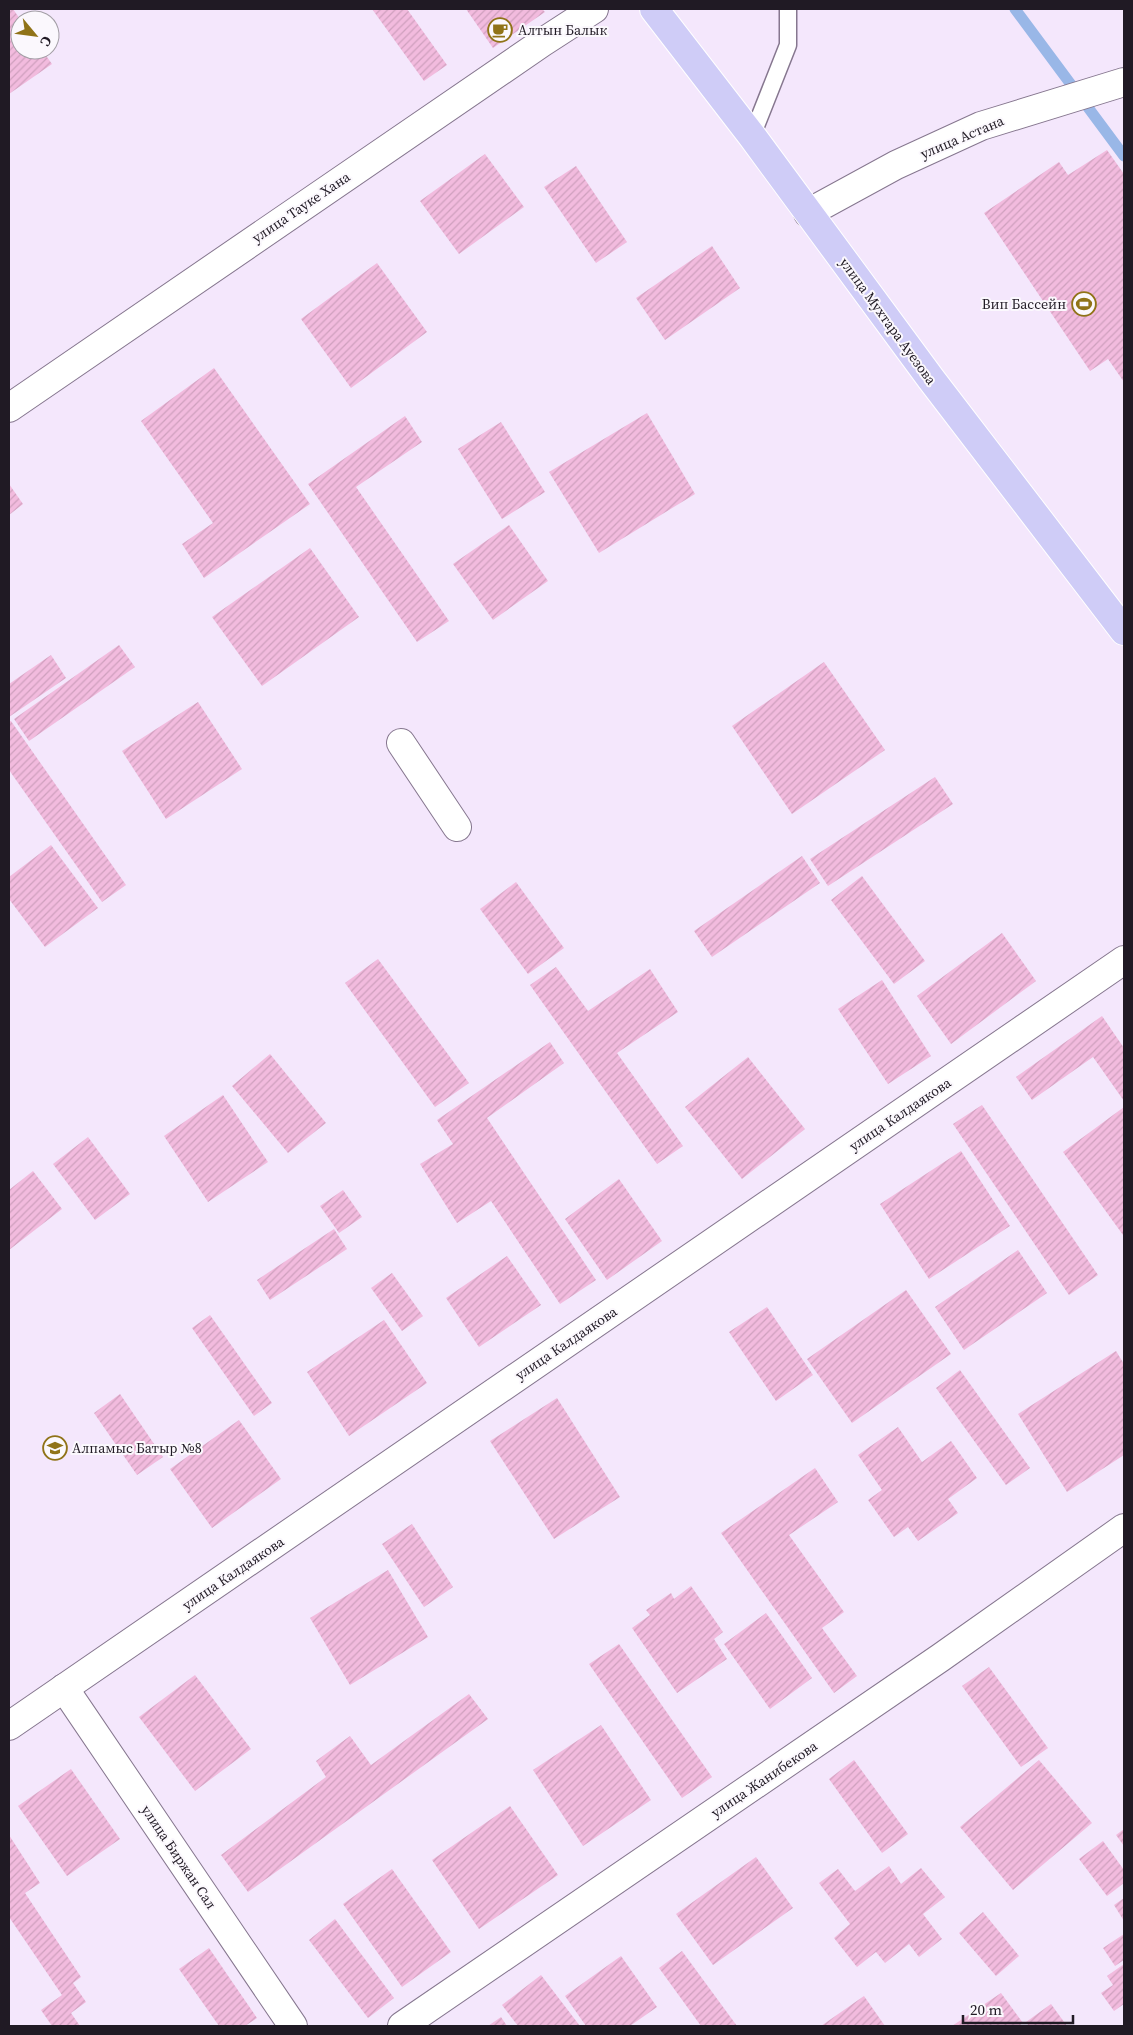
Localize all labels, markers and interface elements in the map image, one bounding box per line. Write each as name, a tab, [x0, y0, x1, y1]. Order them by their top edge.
north arrow	[10, 10, 60, 60]
cafe icon: Алтын Балык	[487, 17, 513, 43]
place label: Алтын Балык	[518, 20, 608, 40]
text: С	[35, 33, 57, 50]
street label: улица Астана	[917, 110, 1008, 164]
street label: улица Тауке Хана	[248, 166, 355, 247]
street label: улица Мухтара Ауезова	[835, 253, 941, 389]
sports icon: Вип Бассейн	[1071, 291, 1097, 317]
place label: Вип Бассейн	[982, 294, 1066, 314]
street label: улица Калдаякова	[845, 1072, 956, 1156]
street label: улица Калдаякова	[511, 1301, 622, 1385]
school or university icon: Алпамыс Батыр №8	[42, 1435, 68, 1461]
place label: Алпамыс Батыр №8	[72, 1438, 202, 1458]
street label: улица Калдаякова	[178, 1531, 289, 1615]
street label: улица Жанибекова	[707, 1735, 822, 1822]
street label: улица Биржан Сал	[137, 1801, 221, 1913]
scale bar	[963, 1992, 1073, 2024]
text: 20 m	[970, 1999, 1002, 2020]

